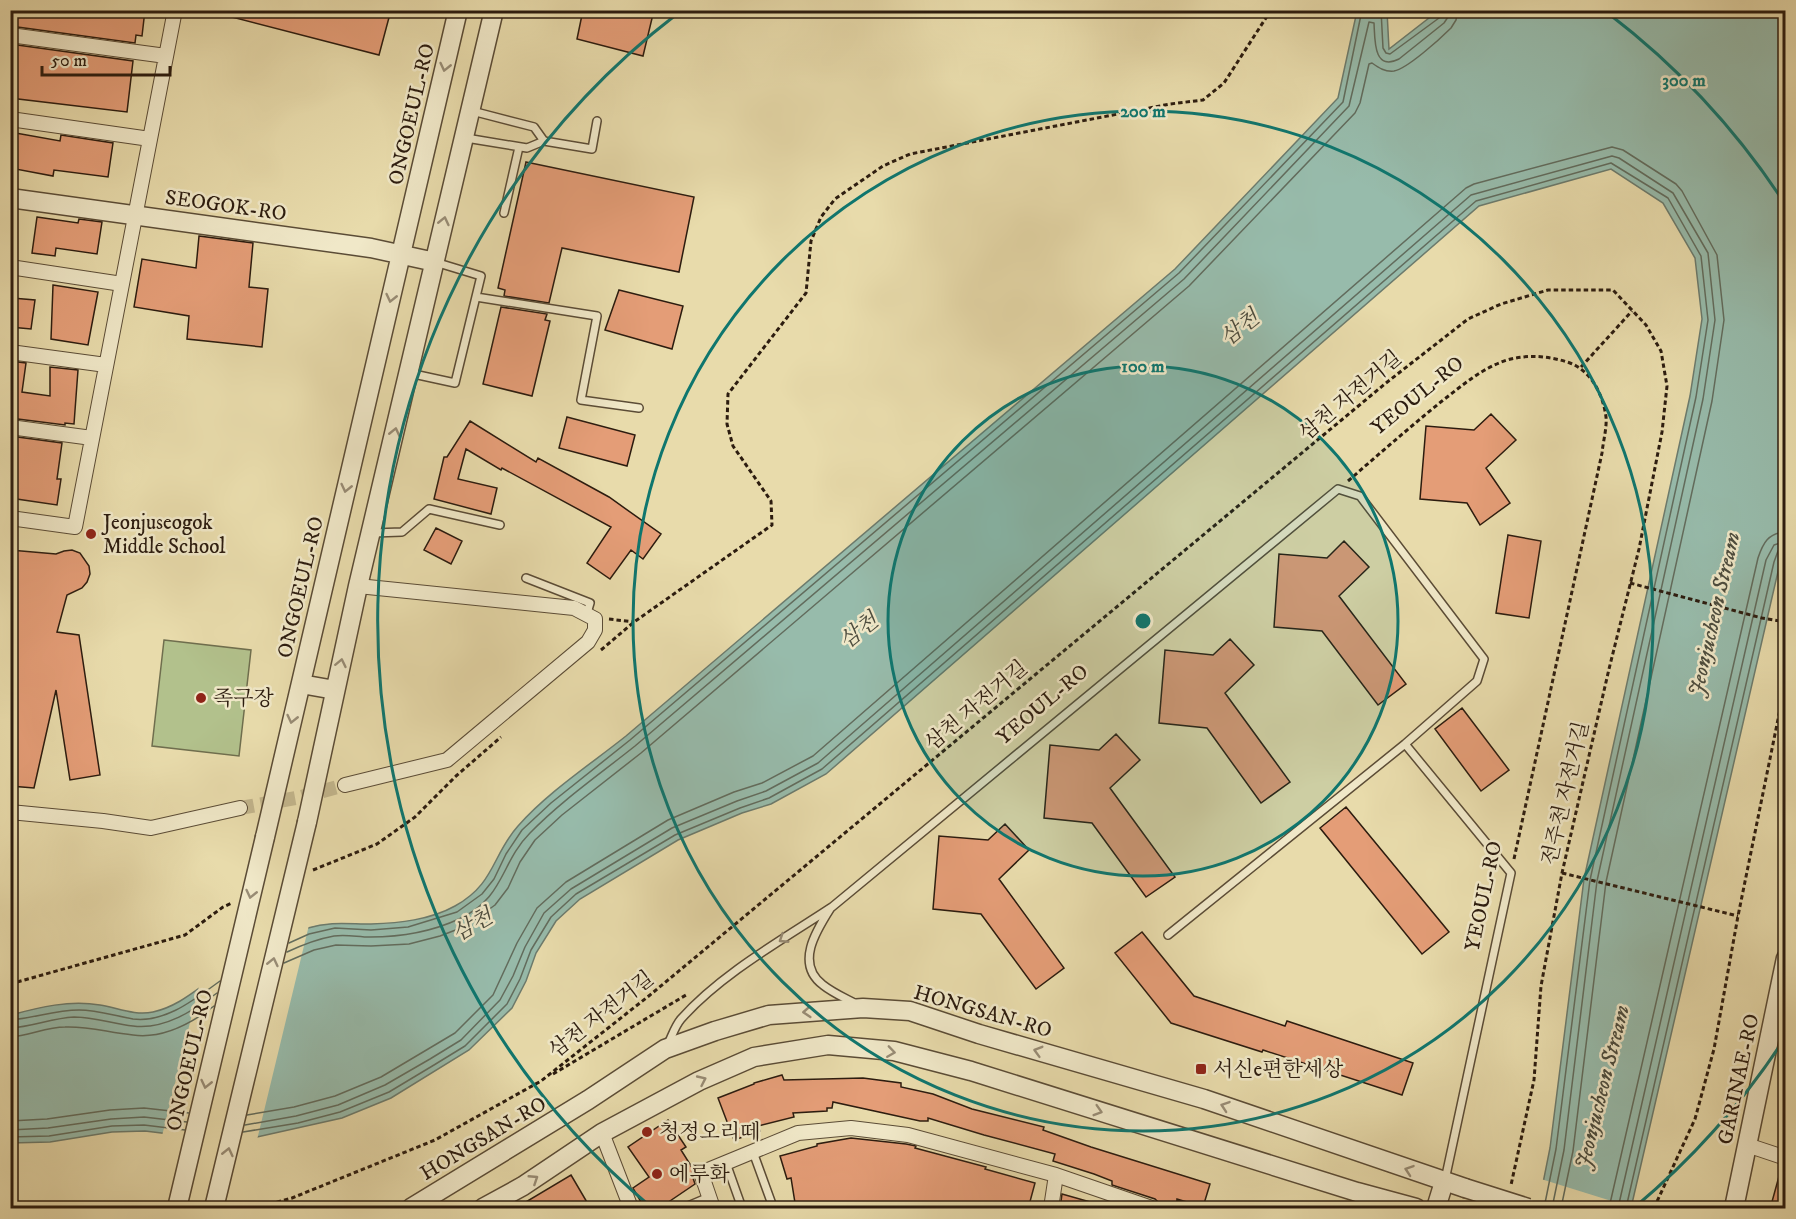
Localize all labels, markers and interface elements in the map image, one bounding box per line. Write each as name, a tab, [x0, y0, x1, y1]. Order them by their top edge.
scale bar	[42, 39, 170, 77]
street label: ONGOEUL-RO	[383, 41, 441, 187]
text: 50 m	[51, 50, 87, 72]
one-way arrow	[439, 62, 452, 72]
text: 300 m	[1662, 70, 1706, 92]
text: 200 m	[1120, 101, 1166, 123]
street label: SEOGOK-RO	[164, 185, 288, 227]
one-way arrow	[437, 217, 450, 227]
one-way arrow	[385, 293, 398, 303]
water label: 삼천	[1215, 303, 1266, 352]
street label: 삼천 자전거길	[1294, 345, 1407, 446]
street label: YEOUL-RO	[1366, 351, 1469, 441]
text: 100 m	[1121, 356, 1165, 378]
one-way arrow	[387, 427, 400, 437]
one-way arrow	[341, 483, 354, 493]
place label: Jeonjuseogok Middle School	[101, 510, 226, 560]
street label: ONGOEUL-RO	[272, 514, 330, 660]
marker: Jeonjuseogok Middle School	[84, 527, 98, 541]
water label: Jeonjucheon Stream	[1682, 529, 1747, 699]
water label: 삼천	[834, 606, 885, 655]
centre of rings	[1133, 611, 1153, 631]
street label: 삼천 자전거길	[920, 655, 1033, 756]
one-way arrow	[334, 658, 347, 668]
street label: YEOUL-RO	[991, 659, 1094, 751]
place label: 족구장	[213, 686, 275, 712]
marker: 족구장	[194, 691, 208, 705]
one-way arrow	[287, 714, 300, 724]
street label: 전주천 자전거길	[1537, 719, 1595, 868]
street label: YEOUL-RO	[1460, 839, 1508, 954]
one-way arrow	[246, 889, 259, 899]
water label: 삼천	[448, 902, 499, 948]
one-way arrow	[779, 932, 790, 943]
one-way arrow	[266, 957, 279, 967]
street label: 삼천 자전거길	[544, 966, 659, 1064]
street label: HONGSAN-RO	[911, 980, 1055, 1044]
street label: ONGOEUL-RO	[161, 987, 219, 1133]
water label: Jeonjucheon Stream	[1569, 1003, 1636, 1172]
one-way arrow	[803, 1005, 812, 1018]
street label: GARINAE-RO	[1712, 1012, 1766, 1147]
one-way arrow	[886, 1045, 895, 1057]
one-way arrow	[1033, 1046, 1044, 1058]
place label: 서신e편한세상	[1213, 1057, 1344, 1083]
marker: 서신e편한세상	[1194, 1062, 1208, 1076]
one-way arrow	[695, 1076, 706, 1088]
one-way arrow	[201, 1079, 214, 1089]
street label: HONGSAN-RO	[416, 1091, 551, 1187]
one-way arrow	[1220, 1101, 1231, 1114]
one-way arrow	[1092, 1104, 1103, 1116]
place label: 청정오리떼	[659, 1120, 760, 1146]
marker: 청정오리떼	[640, 1125, 654, 1139]
one-way arrow	[221, 1147, 234, 1157]
place label: 에루화	[669, 1162, 731, 1188]
one-way arrow	[1404, 1164, 1415, 1177]
marker: 에루화	[650, 1167, 664, 1181]
one-way arrow	[527, 1175, 538, 1186]

